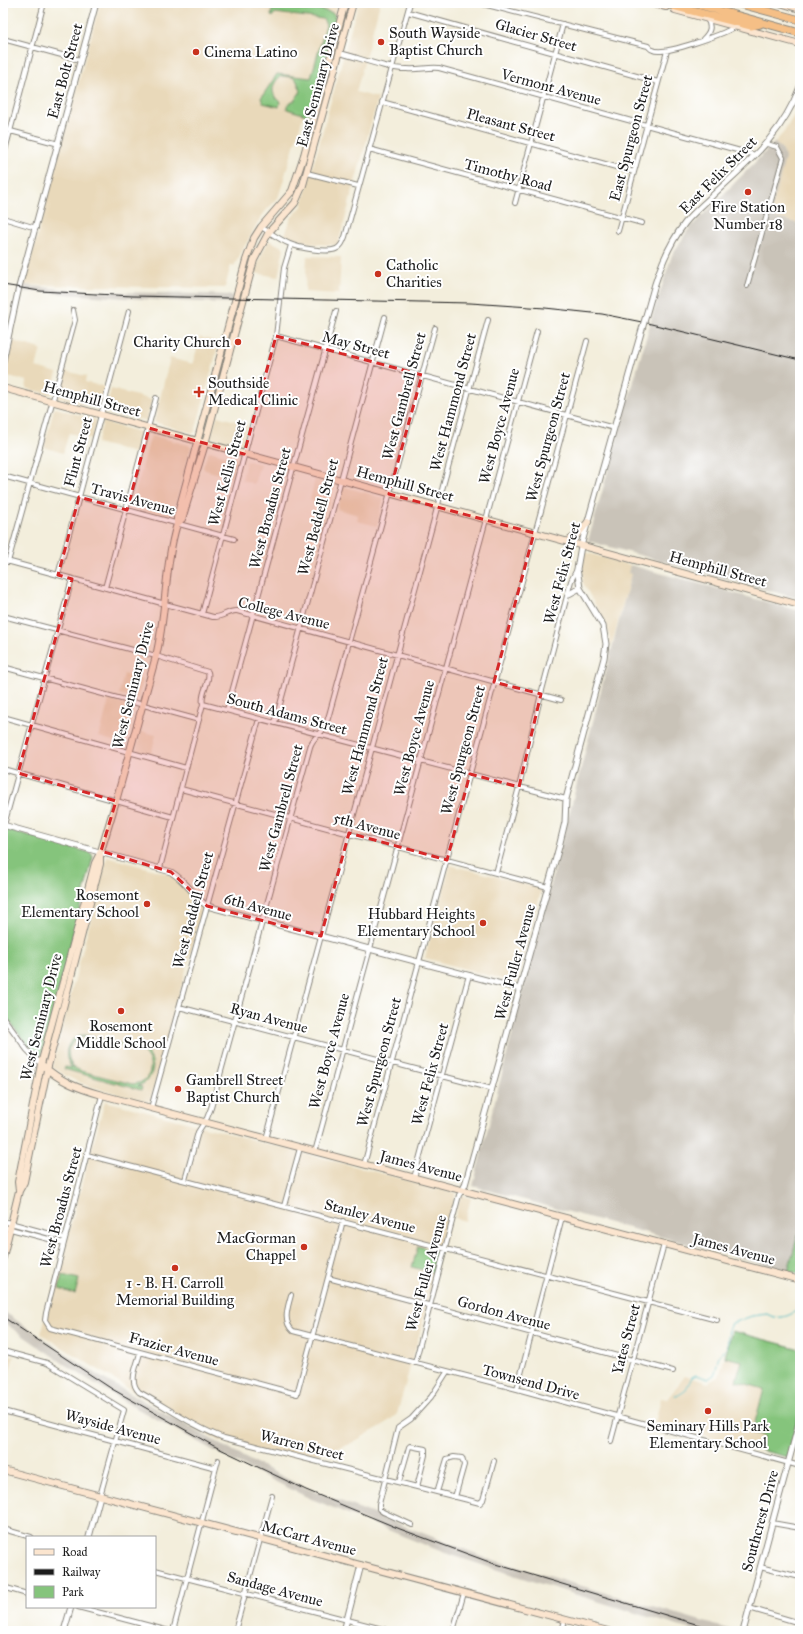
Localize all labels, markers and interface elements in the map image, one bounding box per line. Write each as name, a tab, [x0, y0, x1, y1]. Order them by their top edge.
street label: Glacier Street	[493, 15, 580, 55]
street label: East Bolt Street	[44, 20, 87, 121]
street label: East Seminary Drive	[293, 21, 343, 149]
place label: South Wayside Baptist Church	[389, 24, 484, 59]
marker: South Wayside Baptist Church	[376, 37, 386, 47]
place label: Cinema Latino	[204, 43, 298, 61]
marker: Cinema Latino	[191, 47, 201, 57]
street label: Vermont Avenue	[498, 65, 603, 109]
street label: East Spurgeon Street	[605, 72, 657, 203]
street label: Pleasant Street	[465, 105, 558, 146]
street label: East Felix Street	[676, 132, 761, 217]
street label: Timothy Road	[462, 155, 554, 195]
marker: Fire Station Number 18	[743, 187, 753, 197]
place label: Fire Station Number 18	[711, 198, 785, 233]
place label: Catholic Charities	[386, 256, 442, 291]
marker: Catholic Charities	[373, 269, 383, 279]
street label: May Street	[320, 327, 392, 363]
street label: West Gambrell Street	[378, 330, 430, 462]
street label: West Hammond Street	[426, 330, 480, 473]
place label: Charity Church	[133, 333, 231, 351]
marker: Charity Church	[233, 337, 243, 347]
street label: West Boyce Avenue	[475, 366, 523, 486]
street label: West Spurgeon Street	[522, 370, 574, 504]
place label: Southside Medical Clinic	[208, 374, 298, 409]
street label: Hemphill Street	[41, 377, 143, 421]
marker: Southside Medical Clinic	[193, 386, 205, 398]
street label: Flint Street	[60, 414, 96, 489]
street label: West Kellis Street	[204, 417, 250, 528]
street label: West Broadus Street	[245, 445, 295, 571]
street label: West Beddell Street	[294, 456, 342, 577]
street label: Hemphill Street	[354, 462, 456, 506]
street label: Travis Avenue	[89, 479, 177, 519]
street label: West Felix Street	[540, 519, 584, 626]
street label: Hemphill Street	[667, 547, 769, 591]
street label: College Avenue	[236, 593, 332, 633]
street label: West Seminary Drive	[108, 620, 158, 750]
street label: West Hammond Street	[338, 654, 392, 797]
street label: West Boyce Avenue	[390, 678, 438, 798]
street label: West Spurgeon Street	[437, 683, 489, 817]
street label: South Adams Street	[225, 689, 350, 739]
street label: West Gambrell Street	[255, 742, 307, 874]
street label: 5th Avenue	[331, 808, 403, 844]
street label: West Beddell Street	[169, 849, 217, 970]
place label: Rosemont Elementary School	[21, 886, 140, 921]
street label: 6th Avenue	[222, 889, 294, 925]
marker: Rosemont Elementary School	[142, 899, 152, 909]
street label: West Fuller Avenue	[491, 902, 539, 1022]
place label: Hubbard Heights Elementary School	[357, 905, 476, 940]
marker: Hubbard Heights Elementary School	[478, 918, 488, 928]
street label: West Seminary Drive	[16, 952, 66, 1082]
street label: West Boyce Avenue	[305, 991, 353, 1111]
street label: West Spurgeon Street	[353, 995, 405, 1129]
street label: Ryan Avenue	[228, 999, 310, 1037]
marker: Rosemont Middle School	[116, 1006, 126, 1016]
place label: Rosemont Middle School	[76, 1017, 167, 1052]
street label: West Felix Street	[408, 1020, 452, 1127]
place label: Gambrell Street Baptist Church	[186, 1071, 284, 1106]
marker: Gambrell Street Baptist Church	[173, 1084, 183, 1094]
street label: West Broadus Street	[36, 1144, 86, 1270]
street label: James Avenue	[376, 1146, 464, 1187]
street label: Stanley Avenue	[322, 1195, 418, 1237]
street label: West Fuller Avenue	[402, 1213, 450, 1333]
place label: MacGorman Chappel	[217, 1229, 297, 1264]
street label: James Avenue	[689, 1229, 777, 1270]
marker: MacGorman Chappel	[299, 1242, 309, 1252]
marker: 1 - B. H. Carroll Memorial Building	[170, 1263, 180, 1273]
place label: 1 - B. H. Carroll Memorial Building	[116, 1274, 235, 1309]
street label: Gordon Avenue	[455, 1292, 553, 1334]
street label: Yates Street	[608, 1301, 644, 1376]
street label: Frazier Avenue	[127, 1328, 221, 1370]
street label: Townsend Drive	[480, 1360, 582, 1404]
street label: Wayside Avenue	[63, 1406, 163, 1448]
marker: Seminary Hills Park Elementary School	[703, 1406, 713, 1416]
place label: Seminary Hills Park Elementary School	[647, 1417, 770, 1452]
street label: Warren Street	[258, 1426, 346, 1464]
street label: Southcrest Drive	[738, 1468, 782, 1574]
street label: McCart Avenue	[260, 1517, 358, 1559]
legend	[26, 1536, 156, 1608]
text: Road	[62, 1545, 88, 1559]
text: Railway	[62, 1565, 101, 1579]
street label: Sandage Avenue	[225, 1568, 325, 1610]
text: Park	[62, 1585, 84, 1599]

